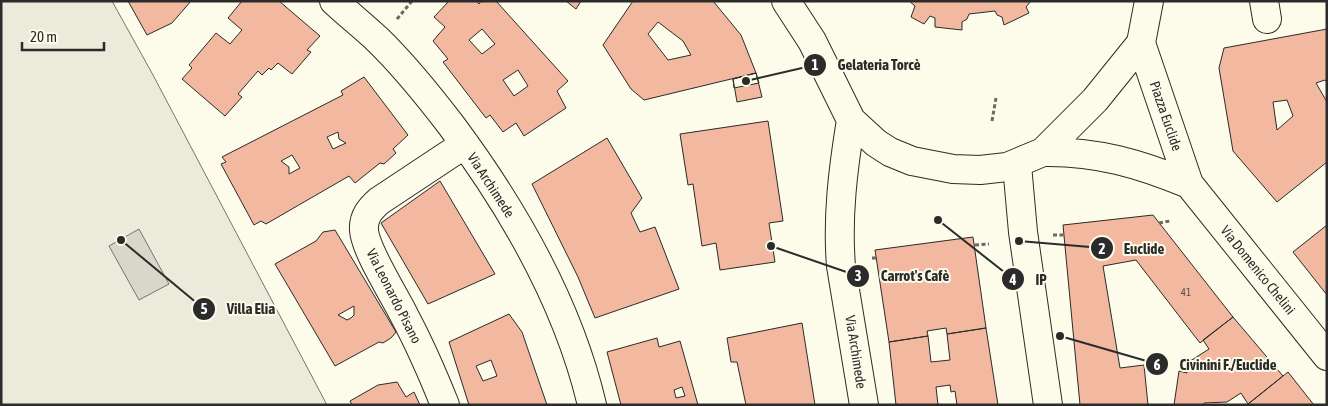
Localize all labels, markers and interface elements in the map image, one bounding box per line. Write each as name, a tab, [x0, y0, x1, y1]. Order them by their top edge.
scale bar	[22, 20, 105, 52]
text: 20 m	[30, 28, 57, 45]
callout: Gelateria Torcè	[802, 50, 930, 80]
text: 1	[811, 56, 819, 73]
text: Gelateria Torcè	[837, 56, 921, 73]
street label: Piazza Euclide	[1147, 79, 1185, 153]
street label: Via Archimede	[464, 150, 518, 220]
street label: Via Domenico Chelini	[1217, 222, 1299, 318]
callout: Euclide	[1089, 233, 1175, 263]
text: 2	[1098, 240, 1106, 257]
text: Euclide	[1124, 240, 1164, 257]
street label: Via Leonardo Pisano	[363, 246, 425, 346]
callout: Carrot's Cafè	[846, 261, 959, 291]
callout: IP	[1000, 264, 1056, 294]
text: 3	[854, 267, 862, 284]
text: Carrot's Cafè	[881, 267, 949, 284]
text: 4	[1008, 271, 1017, 288]
text: IP	[1035, 271, 1047, 288]
house number: 41	[1181, 286, 1191, 298]
callout: Villa Elia	[192, 294, 285, 324]
text: 5	[200, 300, 208, 317]
text: Villa Elia	[226, 300, 275, 317]
street label: Via Archimede	[842, 314, 870, 390]
callout: Civinini F./Euclide	[1145, 349, 1287, 379]
text: 6	[1153, 356, 1161, 373]
text: Civinini F./Euclide	[1180, 356, 1277, 373]

